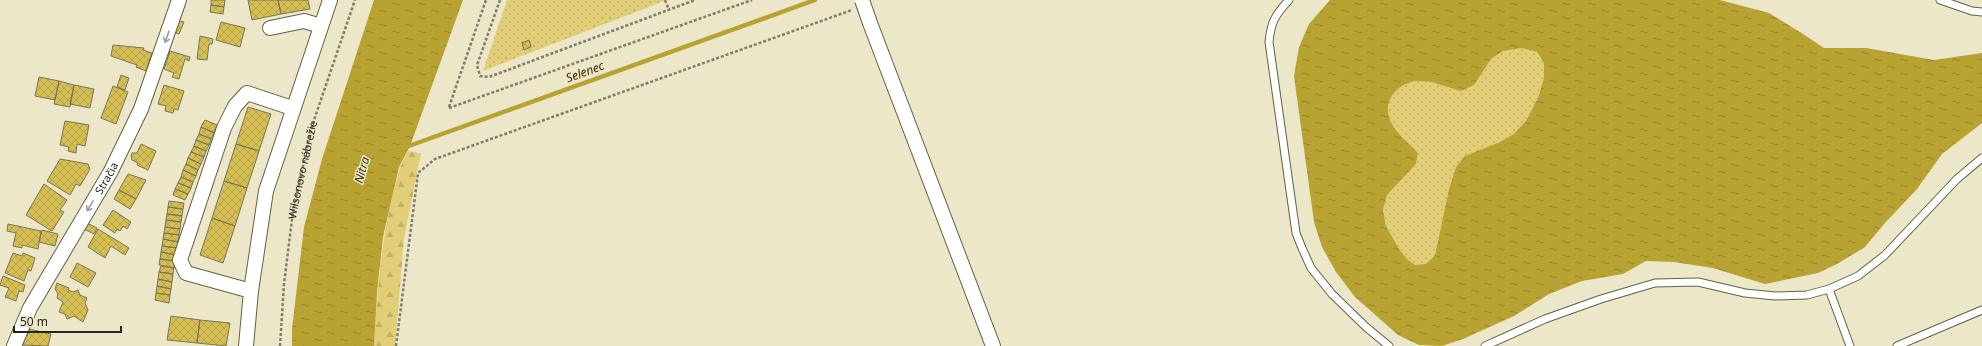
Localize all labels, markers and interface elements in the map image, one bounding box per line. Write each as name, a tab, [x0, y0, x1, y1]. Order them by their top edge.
one-way arrow	[162, 31, 170, 43]
water label: Selenec	[563, 57, 607, 86]
street label: Wilsonovo nábrežie	[284, 118, 320, 220]
water label: Nitra	[350, 154, 373, 185]
street label: Stračia	[91, 159, 121, 197]
one-way arrow	[86, 200, 94, 212]
scale bar	[14, 308, 121, 334]
text: 50 m	[20, 313, 48, 330]

